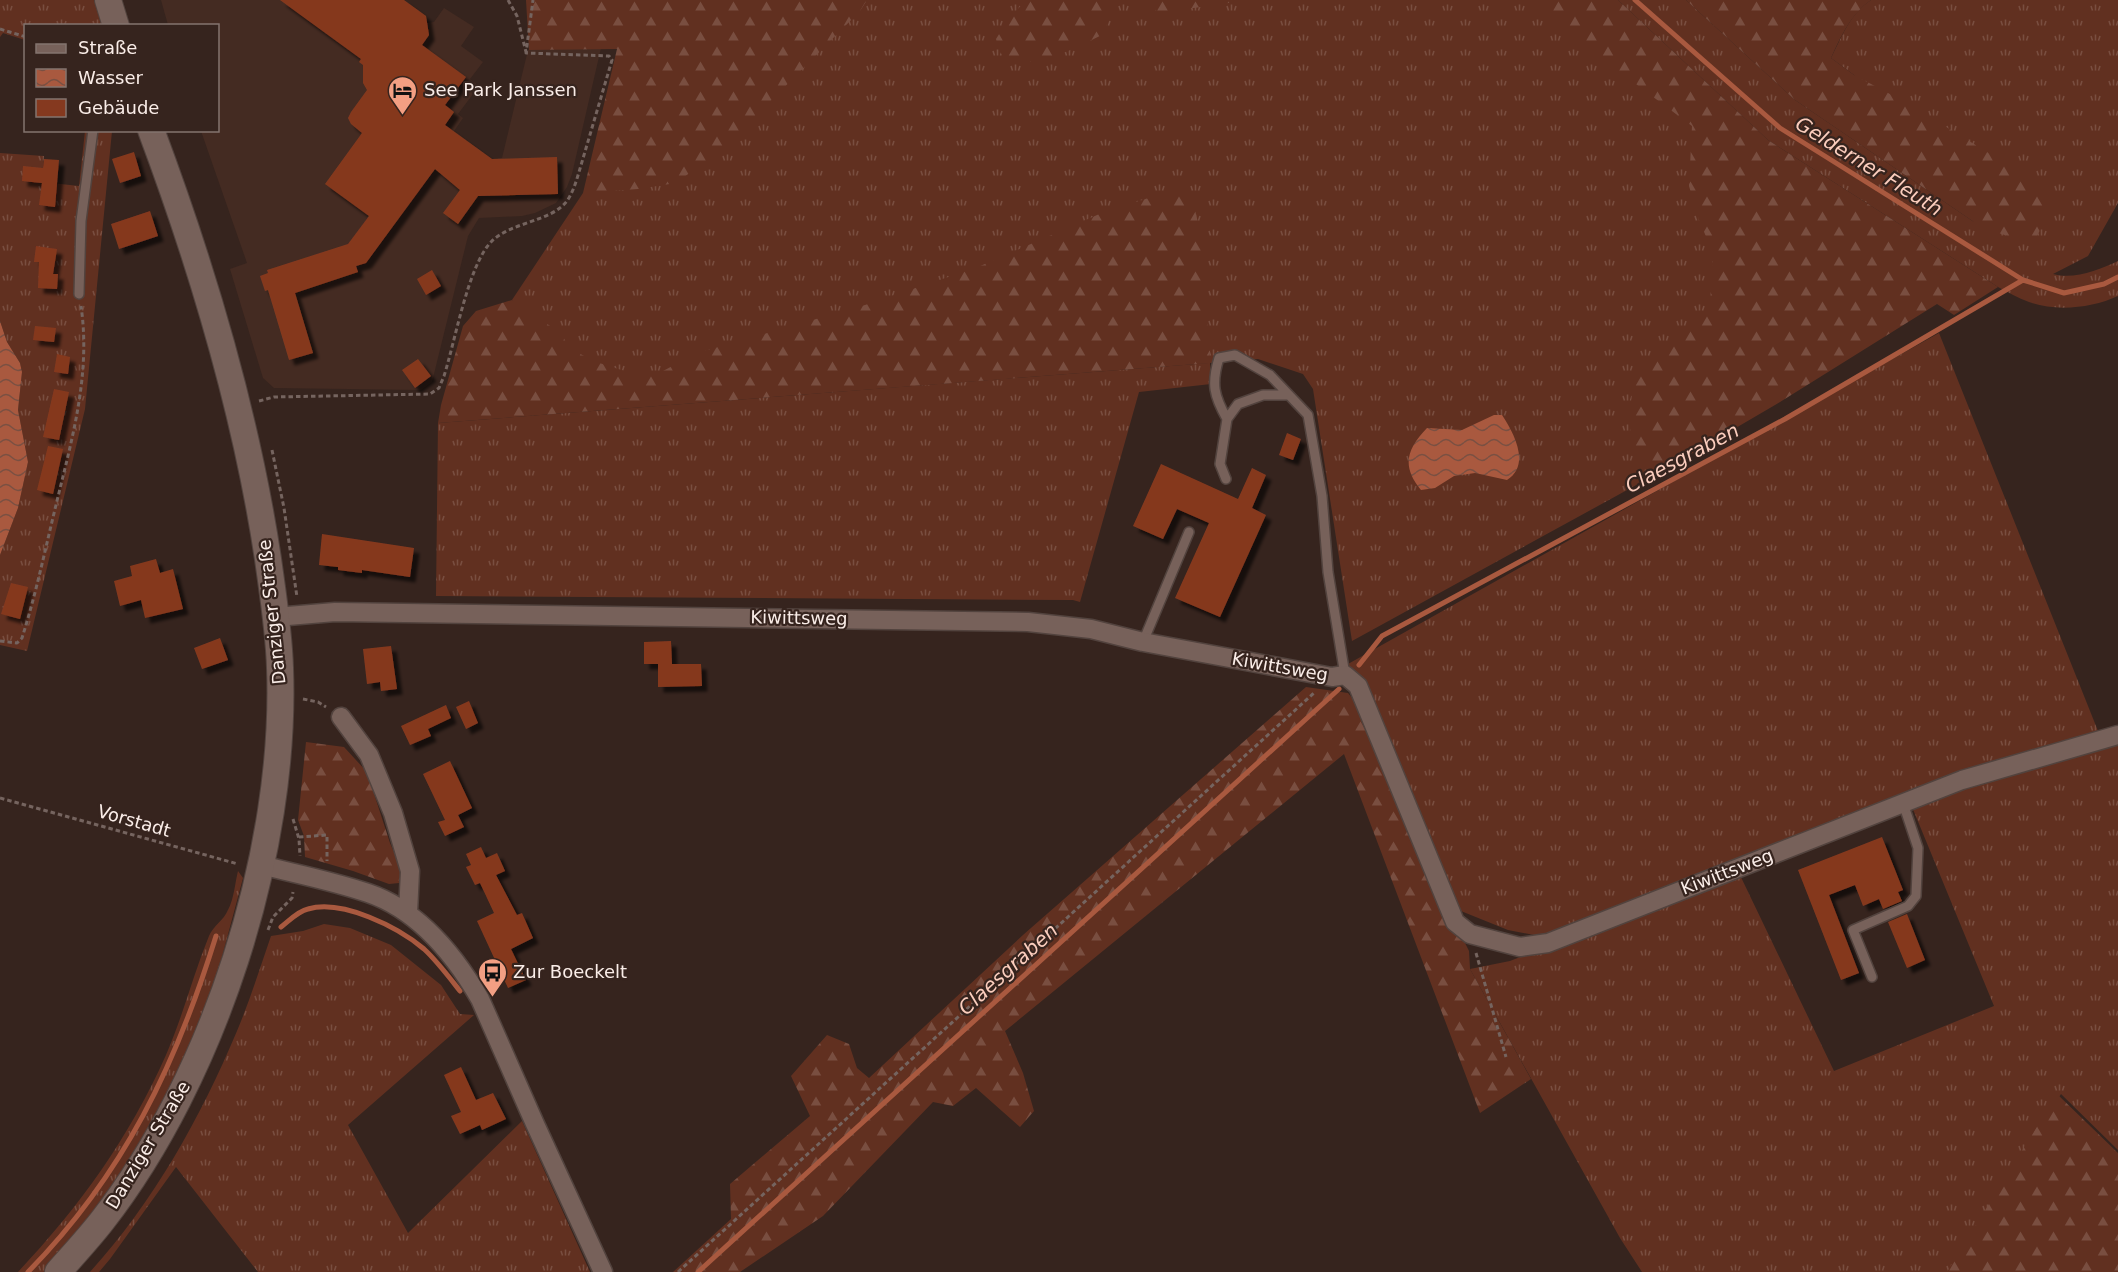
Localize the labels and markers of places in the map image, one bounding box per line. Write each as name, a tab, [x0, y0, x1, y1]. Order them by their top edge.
hotel icon: See Park Janssen	[387, 74, 419, 116]
place label: See Park Janssen	[424, 79, 577, 100]
bus stop icon: Zur Boeckelt	[476, 956, 508, 998]
place label: Zur Boeckelt	[513, 961, 627, 982]

